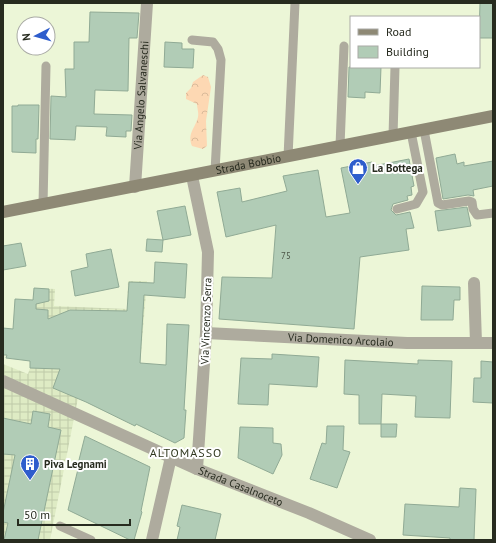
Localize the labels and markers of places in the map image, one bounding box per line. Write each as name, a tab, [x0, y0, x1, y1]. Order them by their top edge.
shop icon: La Bottega	[347, 157, 369, 185]
place label: La Bottega	[372, 161, 423, 175]
building icon: Piva Legnami	[19, 453, 41, 481]
place label: Piva Legnami	[44, 457, 107, 471]

